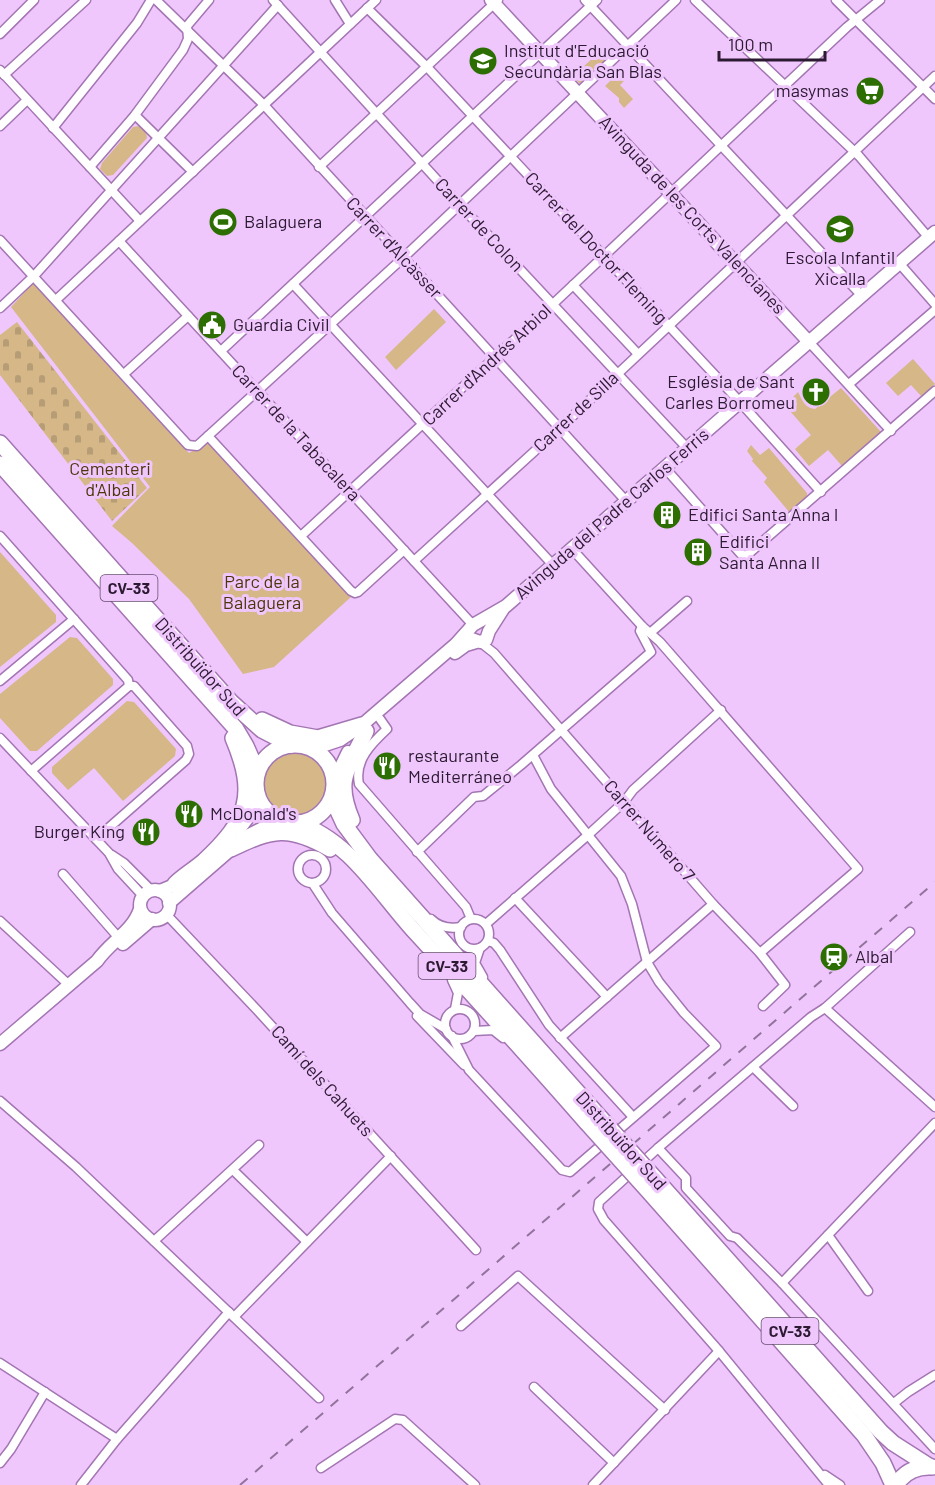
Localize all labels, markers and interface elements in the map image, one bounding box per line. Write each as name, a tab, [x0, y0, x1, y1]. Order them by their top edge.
scale bar	[719, 24, 826, 62]
text: 100 m	[728, 33, 773, 55]
place label: Institut d'Educació Secundària San Blas	[504, 39, 662, 82]
school or university icon: Institut d'Educació Secundària San Blas	[467, 45, 499, 77]
supermarket icon: masymas	[854, 75, 886, 107]
place label: masymas	[776, 79, 849, 101]
street label: Avinguda de les Corts Valencianes	[595, 110, 791, 318]
street label: Carrer del Doctor Fleming	[521, 167, 673, 328]
street label: Carrer de Colon	[431, 173, 529, 276]
street label: Carrer d'Alcàsser	[342, 192, 448, 303]
sports icon: Balaguera	[207, 206, 239, 238]
place label: Balaguera	[244, 210, 322, 232]
school or university icon: Escola Infantil Xicalla	[824, 213, 856, 245]
place label: Escola Infantil Xicalla	[785, 246, 895, 289]
street label: Carrer d'Andrés Arbiol	[417, 299, 555, 430]
public building icon: Guardia Civil	[196, 309, 228, 341]
place label: Guardia Civil	[233, 313, 329, 335]
street label: Carrer de la Tabacalera	[228, 359, 366, 505]
street label: Carrer de Silla	[528, 366, 622, 456]
place label: Església de Sant Carles Borromeu	[665, 370, 795, 413]
church icon: Església de Sant Carles Borromeu	[800, 376, 832, 408]
street label: Avinguda del Padre Carlos Ferris	[510, 423, 713, 603]
park label: Cementeri d'Albal	[69, 457, 151, 500]
building icon: Edifici Santa Anna I	[651, 499, 683, 531]
place label: Edifici Santa Anna I	[688, 503, 838, 525]
place label: Edifici Santa Anna II	[719, 530, 820, 573]
building icon: Edifici Santa Anna II	[682, 536, 714, 568]
park label: Parc de la Balaguera	[223, 570, 301, 613]
road number: CV-33	[100, 575, 158, 601]
street label: Distribuïdor Sud	[151, 612, 251, 720]
place label: restaurante Mediterráneo	[408, 744, 512, 787]
restaurant icon: restaurante Mediterráneo	[371, 750, 403, 782]
street label: Carrer Número 7	[600, 775, 700, 886]
restaurant icon: McDonald's	[173, 798, 205, 830]
place label: McDonald's	[210, 802, 297, 824]
restaurant icon: Burger King	[130, 816, 162, 848]
place label: Burger King	[34, 820, 125, 842]
station icon: Albal	[818, 941, 850, 973]
place label: Albal	[855, 945, 893, 967]
road number: CV-33	[418, 953, 476, 979]
street label: Camí dels Cahuets	[267, 1020, 378, 1141]
street label: Distribuïdor Sud	[572, 1086, 672, 1194]
road number: CV-33	[762, 1318, 818, 1344]

